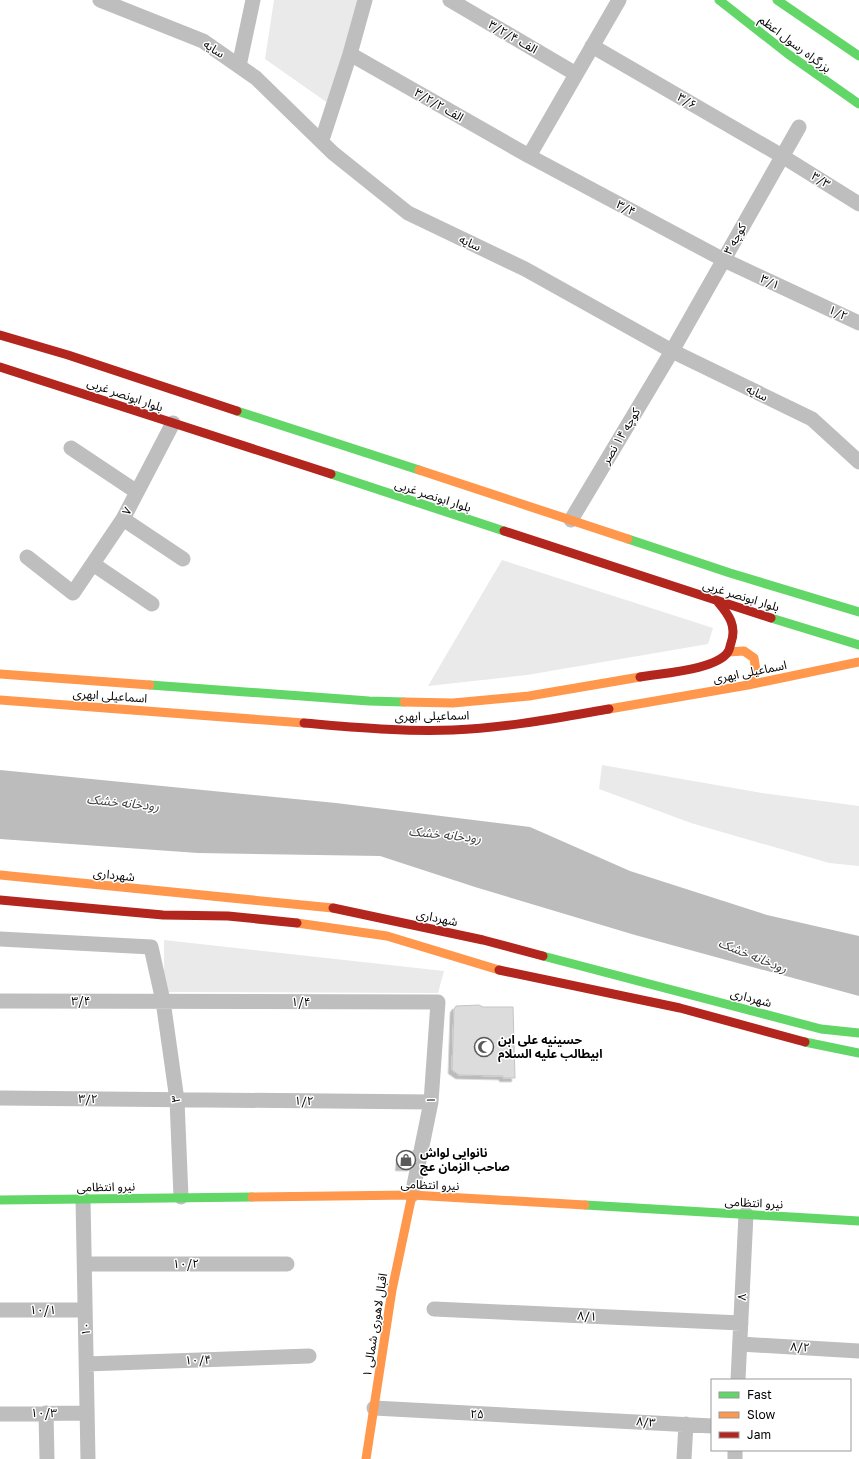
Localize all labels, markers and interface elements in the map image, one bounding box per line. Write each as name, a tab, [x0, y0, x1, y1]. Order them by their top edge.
street label: بزرگراه رسول اعظم	[755, 12, 834, 77]
street label: ۳/۲/۴ الف	[486, 17, 541, 57]
street label: سایه	[201, 36, 228, 61]
street label: ۳/۲/۲ الف	[412, 85, 467, 125]
street label: ۳/۶	[675, 89, 699, 112]
street label: ۳/۳	[809, 168, 834, 191]
street label: ۳/۴	[614, 196, 638, 219]
street label: کوچه ۳	[720, 220, 751, 257]
street label: سایه	[457, 231, 483, 254]
street label: ۳/۱	[758, 271, 782, 292]
street label: ۱/۲	[826, 302, 850, 323]
street label: بلوار ابونصر غربی	[85, 375, 165, 415]
street label: سایه	[744, 381, 771, 404]
street label: کوچه ۱۴ نصر	[598, 404, 645, 468]
street label: بلوار ابونصر غربی	[393, 476, 473, 515]
street label: ۷	[118, 504, 135, 517]
street label: بلوار ابونصر غربی	[701, 577, 781, 614]
street label: اسماعیلی ابهری	[712, 657, 788, 686]
street label: اسماعیلی ابهری	[72, 685, 148, 706]
street label: اسماعیلی ابهری	[395, 707, 470, 724]
water label: رودخانه خشک	[86, 790, 160, 814]
water label: رودخانه خشک	[408, 822, 482, 846]
street label: شهرداری	[92, 865, 136, 884]
street label: شهرداری	[415, 906, 459, 929]
water label: رودخانه خشک	[716, 934, 790, 976]
street label: شهرداری	[729, 985, 773, 1010]
street label: ۳/۴	[71, 993, 91, 1008]
street label: ۱/۴	[291, 994, 311, 1009]
place label: حسینیه علی ابن ابیطالب علیه السلام	[498, 1032, 602, 1063]
mosque icon: حسینیه علی ابن ابیطالب علیه السلام	[473, 1036, 495, 1058]
street label: ۳/۲	[78, 1091, 98, 1106]
street label: ۱/۲	[294, 1093, 314, 1108]
street label: ۳	[168, 1095, 183, 1103]
street label: ۱	[423, 1096, 438, 1104]
place label: نانوایی لواش صاحب الزمان عج	[420, 1145, 510, 1176]
shop icon: نانوایی لواش صاحب الزمان عج	[395, 1149, 417, 1171]
street label: نیرو انتظامی	[401, 1176, 460, 1193]
street label: نیرو انتظامی	[77, 1178, 135, 1195]
street label: نیرو انتظامی	[724, 1193, 784, 1212]
street label: ۱۰/۲	[173, 1256, 199, 1271]
street label: اقبال لاهوری شمالی ۱	[359, 1272, 390, 1378]
street label: ۸	[734, 1293, 749, 1301]
street label: ۱۰/۱	[30, 1302, 56, 1317]
street label: ۸/۱	[577, 1308, 597, 1324]
street label: ۱۰	[78, 1322, 93, 1336]
street label: ۸/۲	[790, 1339, 810, 1355]
street label: ۱۰/۴	[185, 1352, 211, 1367]
legend	[711, 1379, 851, 1451]
text: Fast	[747, 1387, 772, 1402]
street label: ۱۰/۳	[31, 1405, 57, 1420]
street label: ۲۵	[470, 1406, 484, 1421]
text: Slow	[747, 1407, 775, 1422]
street label: ۸/۳	[636, 1413, 656, 1430]
text: Jam	[747, 1427, 771, 1442]

